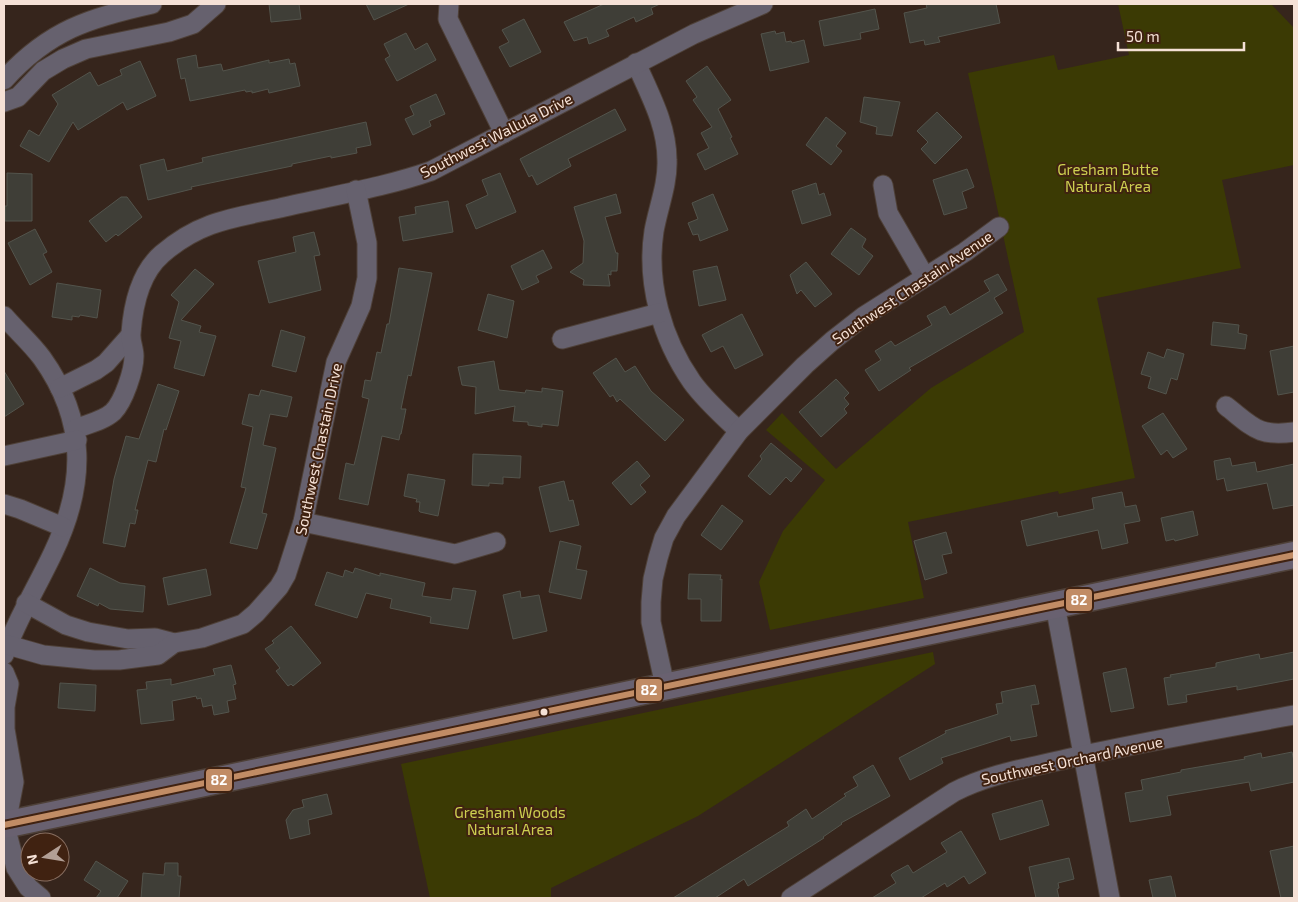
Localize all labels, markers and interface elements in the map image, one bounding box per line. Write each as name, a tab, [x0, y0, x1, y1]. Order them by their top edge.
scale bar	[1118, 20, 1244, 52]
text: 50 m	[1126, 27, 1160, 45]
street label: Southwest Wallula Drive	[417, 89, 575, 181]
park label: Gresham Butte Natural Area	[1057, 160, 1159, 195]
street label: Southwest Chastain Avenue	[828, 226, 996, 348]
street label: Southwest Chastain Drive	[291, 361, 345, 537]
line badge: 82	[1065, 588, 1093, 612]
text: 82	[1071, 591, 1087, 608]
line badge: 82	[635, 678, 663, 702]
text: 82	[641, 681, 657, 698]
unlabelled marker	[539, 707, 549, 717]
street label: Southwest Orchard Avenue	[980, 732, 1164, 788]
line badge: 82	[205, 768, 233, 792]
text: 82	[211, 771, 227, 788]
park label: Gresham Woods Natural Area	[454, 803, 566, 838]
north arrow	[20, 832, 70, 882]
text: N	[22, 853, 41, 867]

